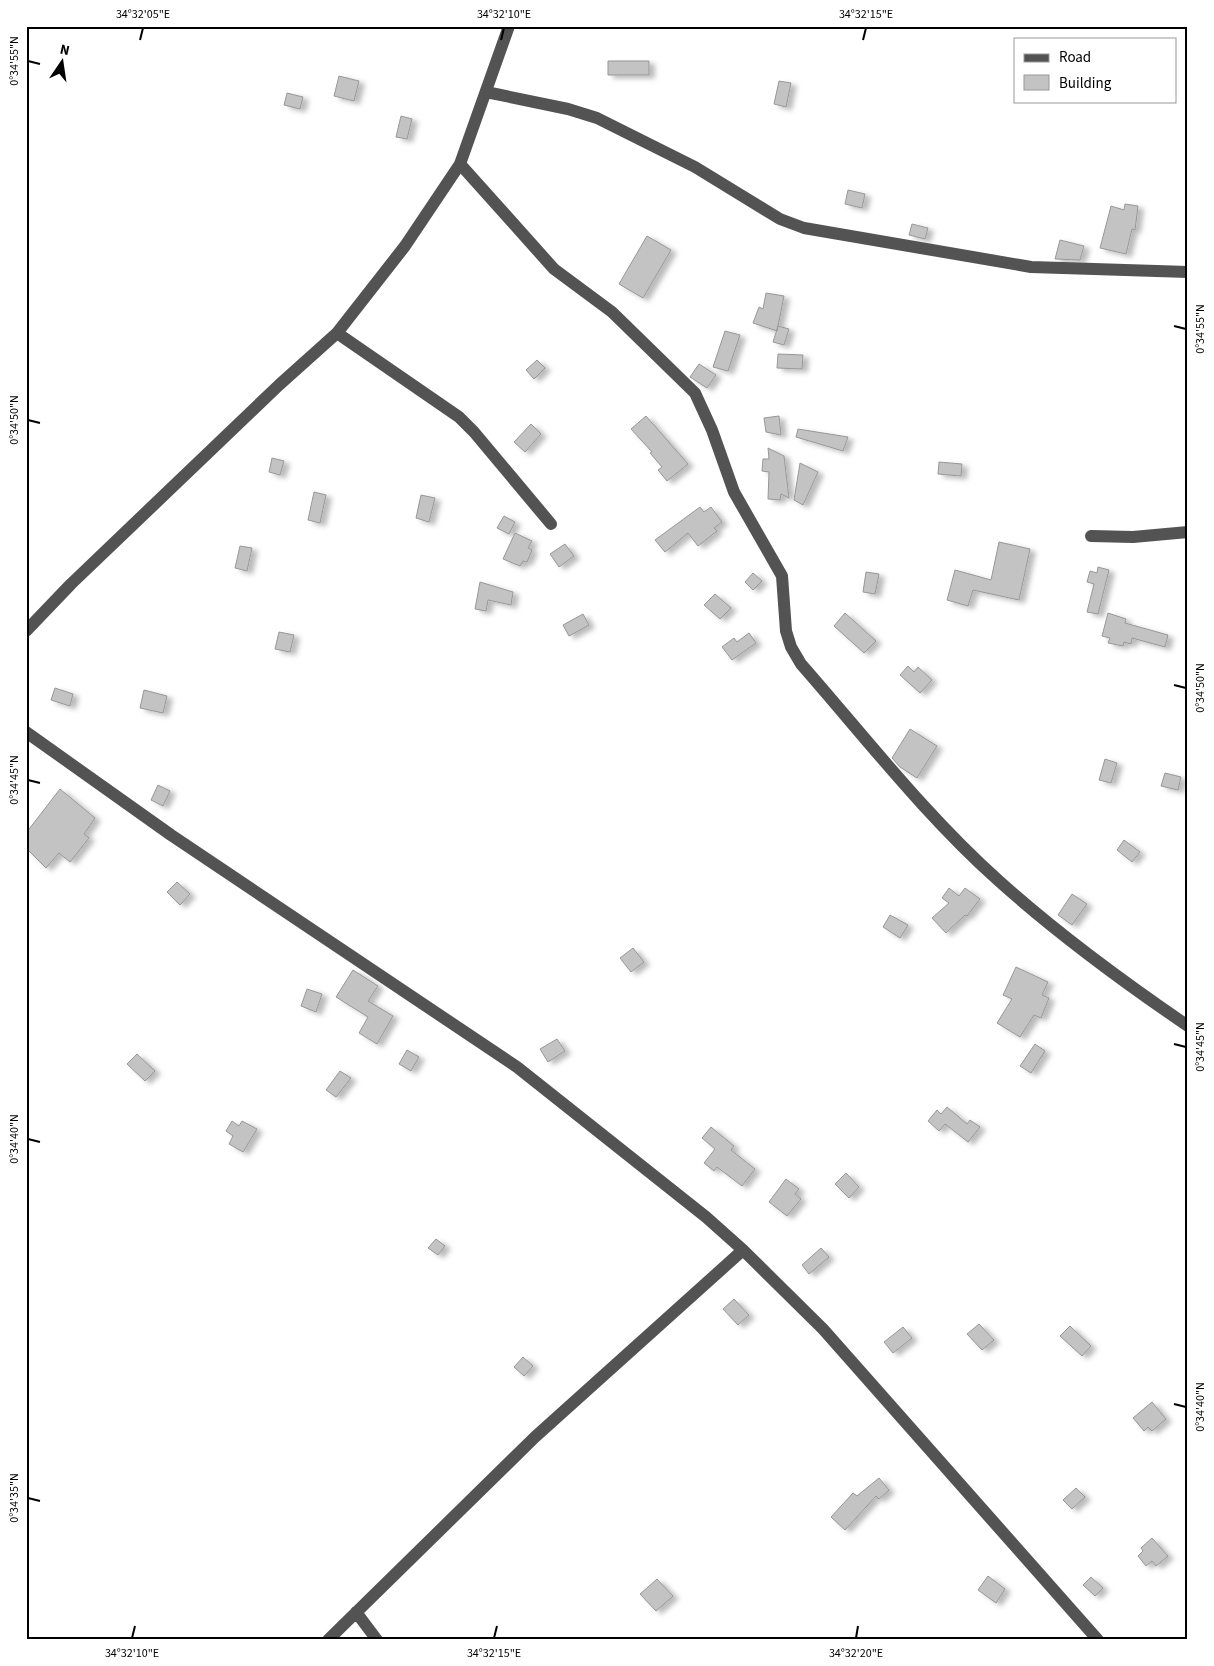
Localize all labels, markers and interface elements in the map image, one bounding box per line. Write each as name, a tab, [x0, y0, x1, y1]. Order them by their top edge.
text: 34°32'05"E	[116, 6, 170, 23]
text: 34°32'10"E	[477, 6, 531, 23]
text: 34°32'15"E	[839, 6, 893, 23]
text: 0°34'55"N	[6, 36, 23, 86]
north arrow	[38, 38, 88, 88]
legend	[1014, 38, 1176, 102]
text: N	[58, 40, 71, 61]
text: Road	[1059, 47, 1091, 68]
text: Building	[1059, 73, 1112, 94]
text: 0°34'55"N	[1192, 304, 1209, 354]
text: 0°34'50"N	[6, 395, 23, 445]
text: 0°34'50"N	[1192, 663, 1209, 713]
text: 0°34'45"N	[6, 755, 23, 805]
text: 0°34'45"N	[1192, 1022, 1209, 1072]
text: 0°34'40"N	[6, 1114, 23, 1164]
text: 0°34'40"N	[1192, 1382, 1209, 1432]
text: 0°34'35"N	[6, 1473, 23, 1523]
text: 34°32'10"E	[105, 1645, 159, 1662]
text: 34°32'15"E	[467, 1645, 521, 1662]
text: 34°32'20"E	[829, 1645, 883, 1662]

